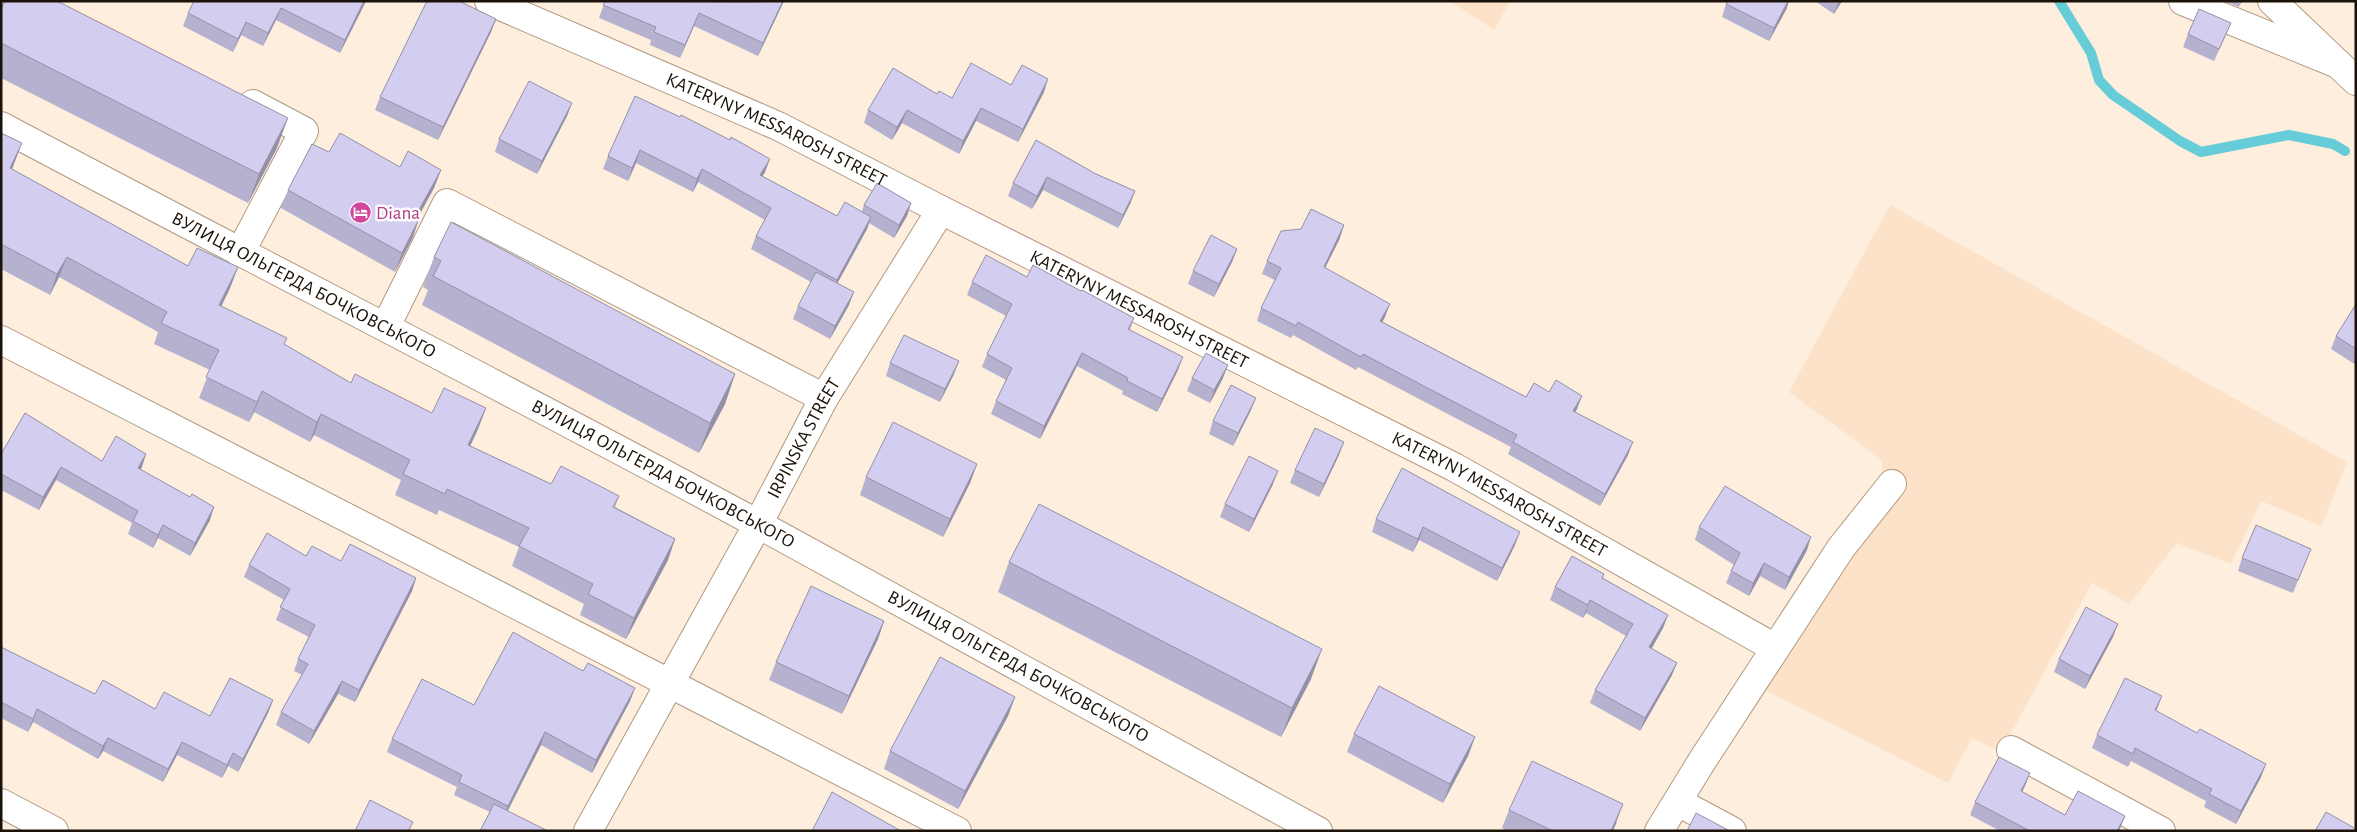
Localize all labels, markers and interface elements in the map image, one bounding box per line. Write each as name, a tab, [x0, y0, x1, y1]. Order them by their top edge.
street label: KATERYNY MESSAROSH STREET	[663, 69, 890, 190]
hotel icon: Diana	[348, 201, 372, 225]
place label: Diana	[376, 204, 420, 223]
street label: ВУЛИЦЯ ОЛЬГЕРДА БОЧКОВСЬКОГО	[169, 208, 439, 362]
street label: KATERYNY MESSAROSH STREET	[1027, 247, 1252, 372]
street label: IRPINSKA STREET	[764, 375, 843, 501]
street label: ВУЛИЦЯ ОЛЬГЕРДА БОЧКОВСЬКОГО	[528, 396, 798, 552]
street label: KATERYNY MESSAROSH STREET	[1389, 428, 1610, 561]
street label: ВУЛИЦЯ ОЛЬГЕРДА БОЧКОВСЬКОГО	[884, 587, 1152, 746]

